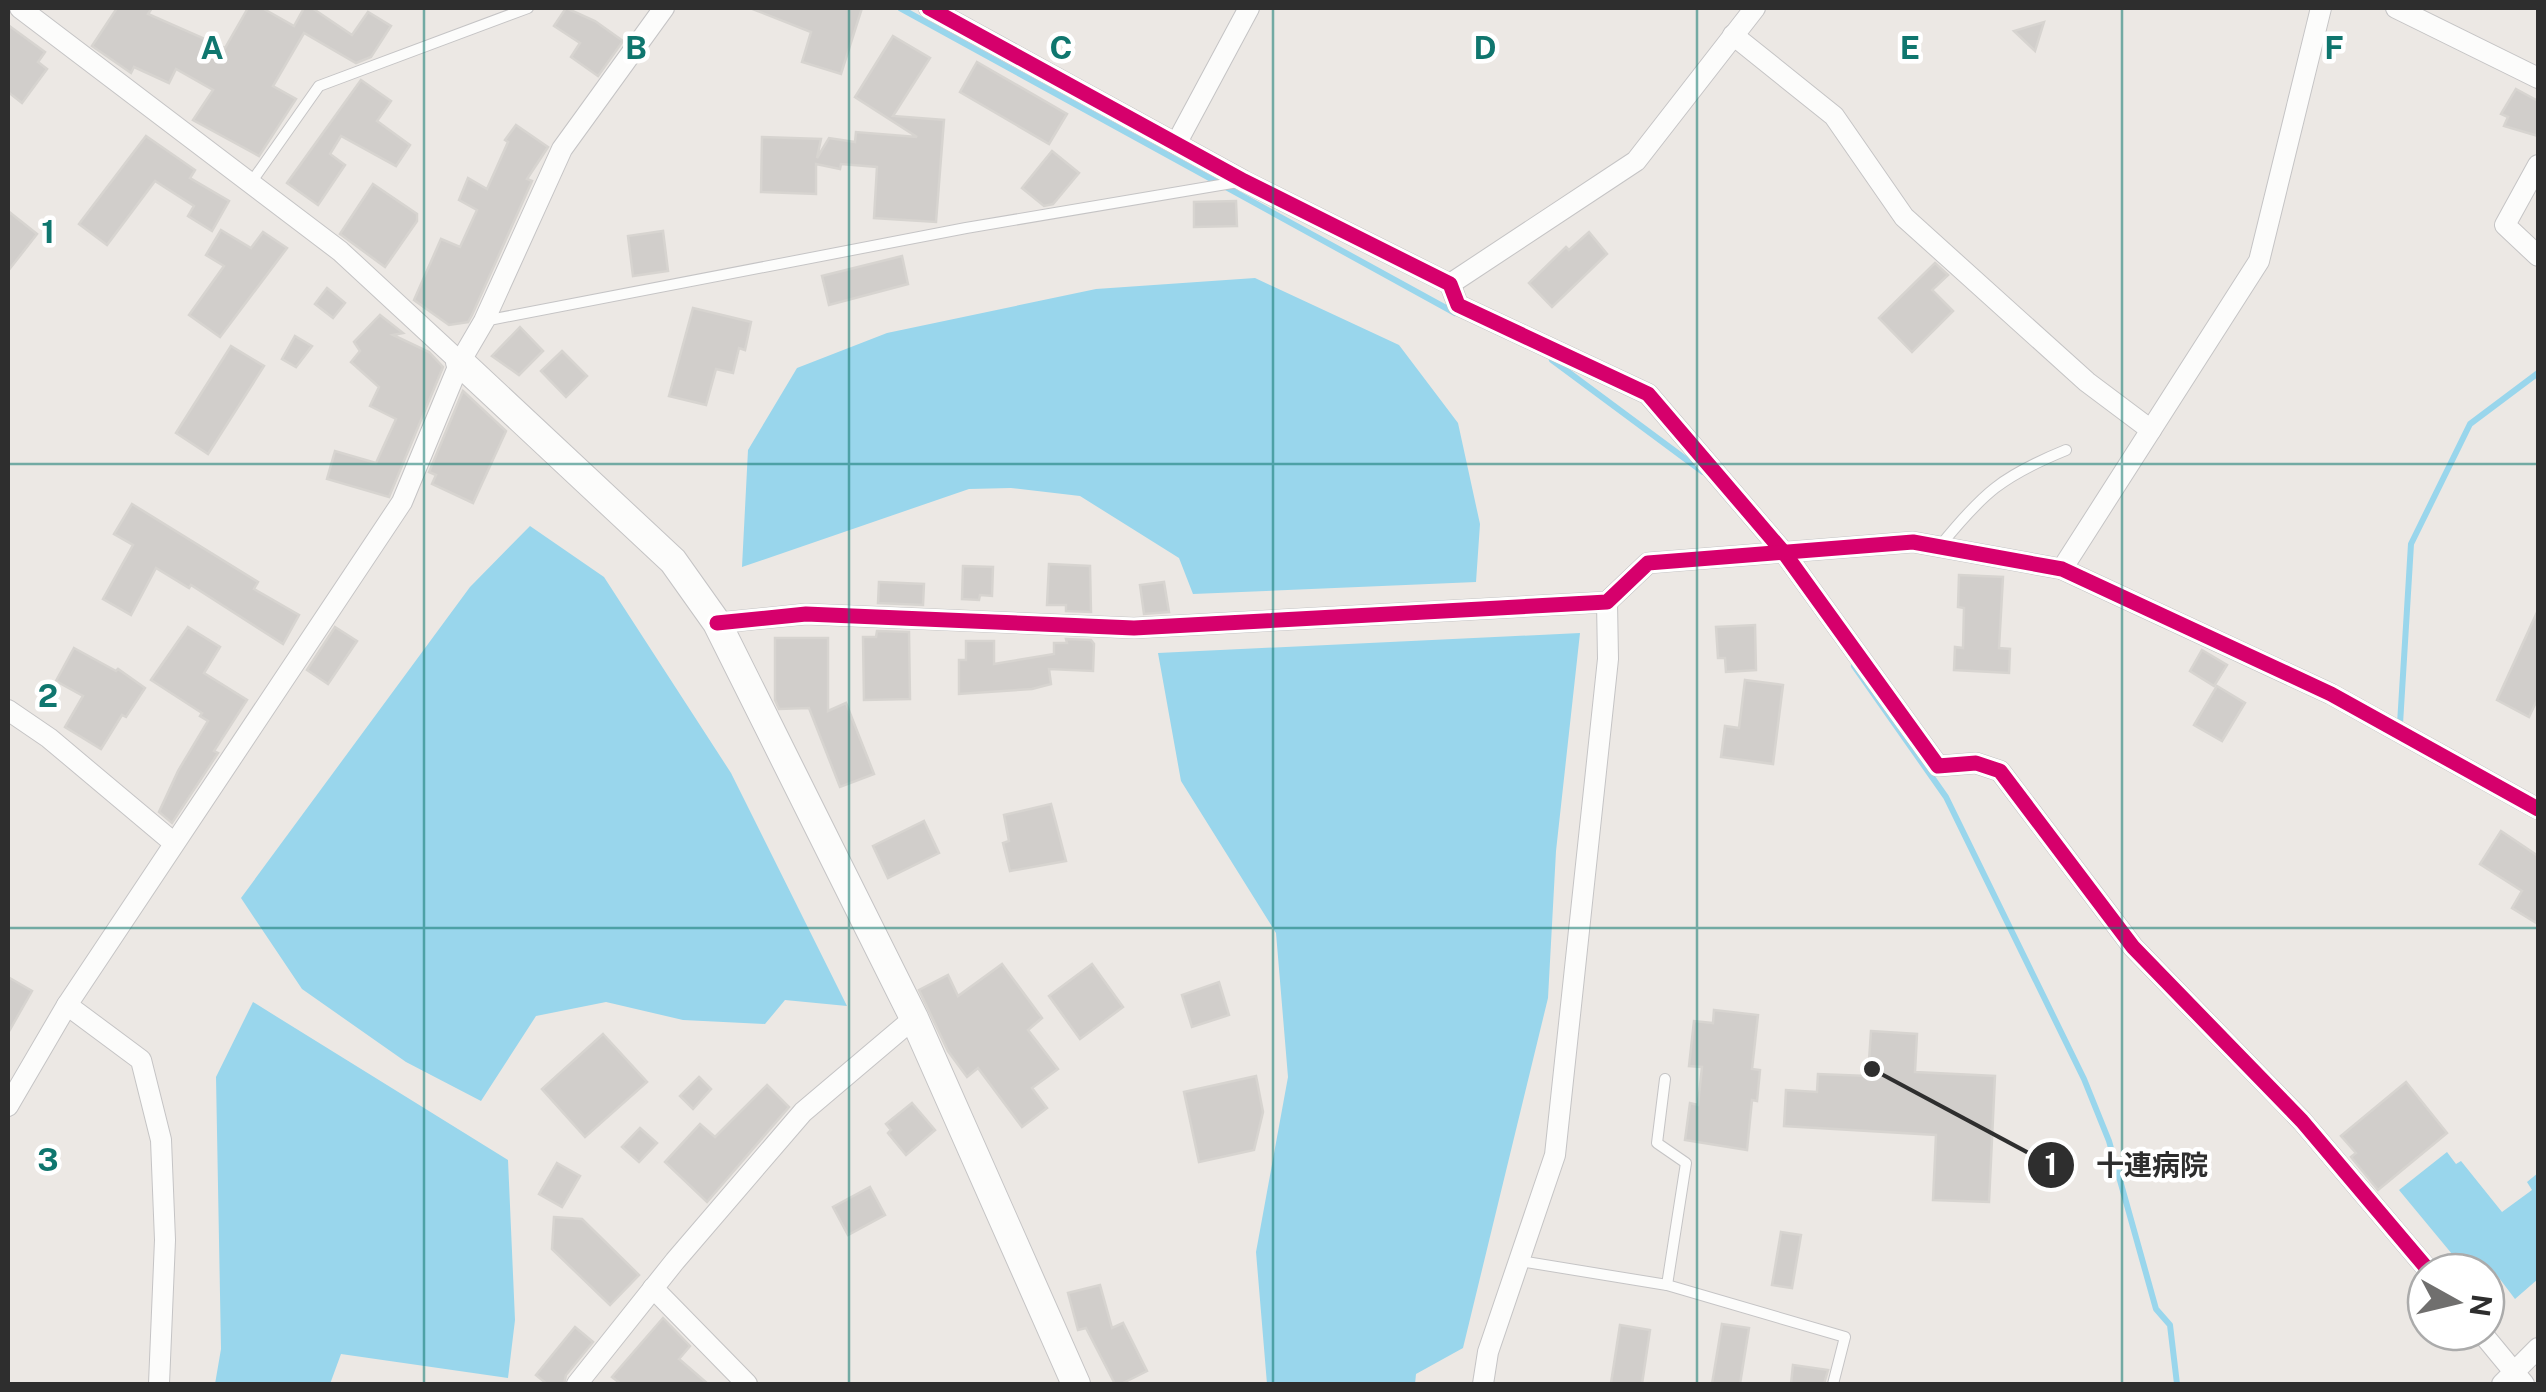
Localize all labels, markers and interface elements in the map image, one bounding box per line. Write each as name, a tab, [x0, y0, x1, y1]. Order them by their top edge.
text: A	[200, 29, 224, 66]
text: B	[625, 29, 647, 66]
text: C	[1050, 29, 1072, 66]
text: D	[1473, 29, 1497, 66]
text: E	[1900, 29, 1920, 66]
text: F	[2324, 29, 2344, 66]
text: 1	[41, 213, 55, 250]
text: 2	[38, 677, 58, 714]
callout: 十連病院	[2026, 1136, 2228, 1194]
text: 3	[37, 1141, 59, 1178]
text: 1	[2045, 1146, 2057, 1182]
text: 十連病院	[2096, 1148, 2208, 1181]
north arrow	[2406, 1252, 2506, 1352]
text: N	[2463, 1292, 2499, 1319]

